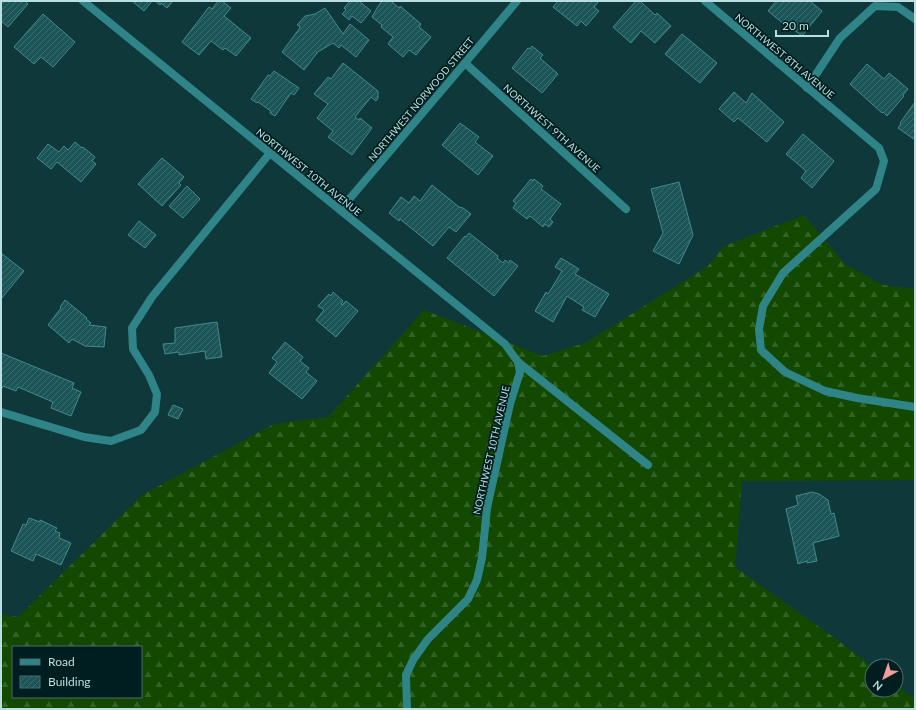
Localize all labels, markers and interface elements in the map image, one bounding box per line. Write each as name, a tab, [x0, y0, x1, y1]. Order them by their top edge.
street label: NORTHWEST 8TH AVENUE	[733, 11, 837, 101]
scale bar	[776, 12, 828, 38]
text: 20 m	[782, 18, 809, 33]
street label: NORTHWEST NORWOOD STREET	[366, 34, 477, 163]
street label: NORTHWEST 9TH AVENUE	[501, 81, 603, 175]
street label: NORTHWEST 10TH AVENUE	[254, 126, 364, 218]
street label: NORTHWEST 10TH AVENUE	[470, 384, 512, 516]
legend	[12, 646, 142, 698]
text: Road	[48, 654, 75, 669]
north arrow	[864, 658, 904, 698]
text: Building	[48, 674, 91, 689]
text: N	[870, 678, 885, 694]

